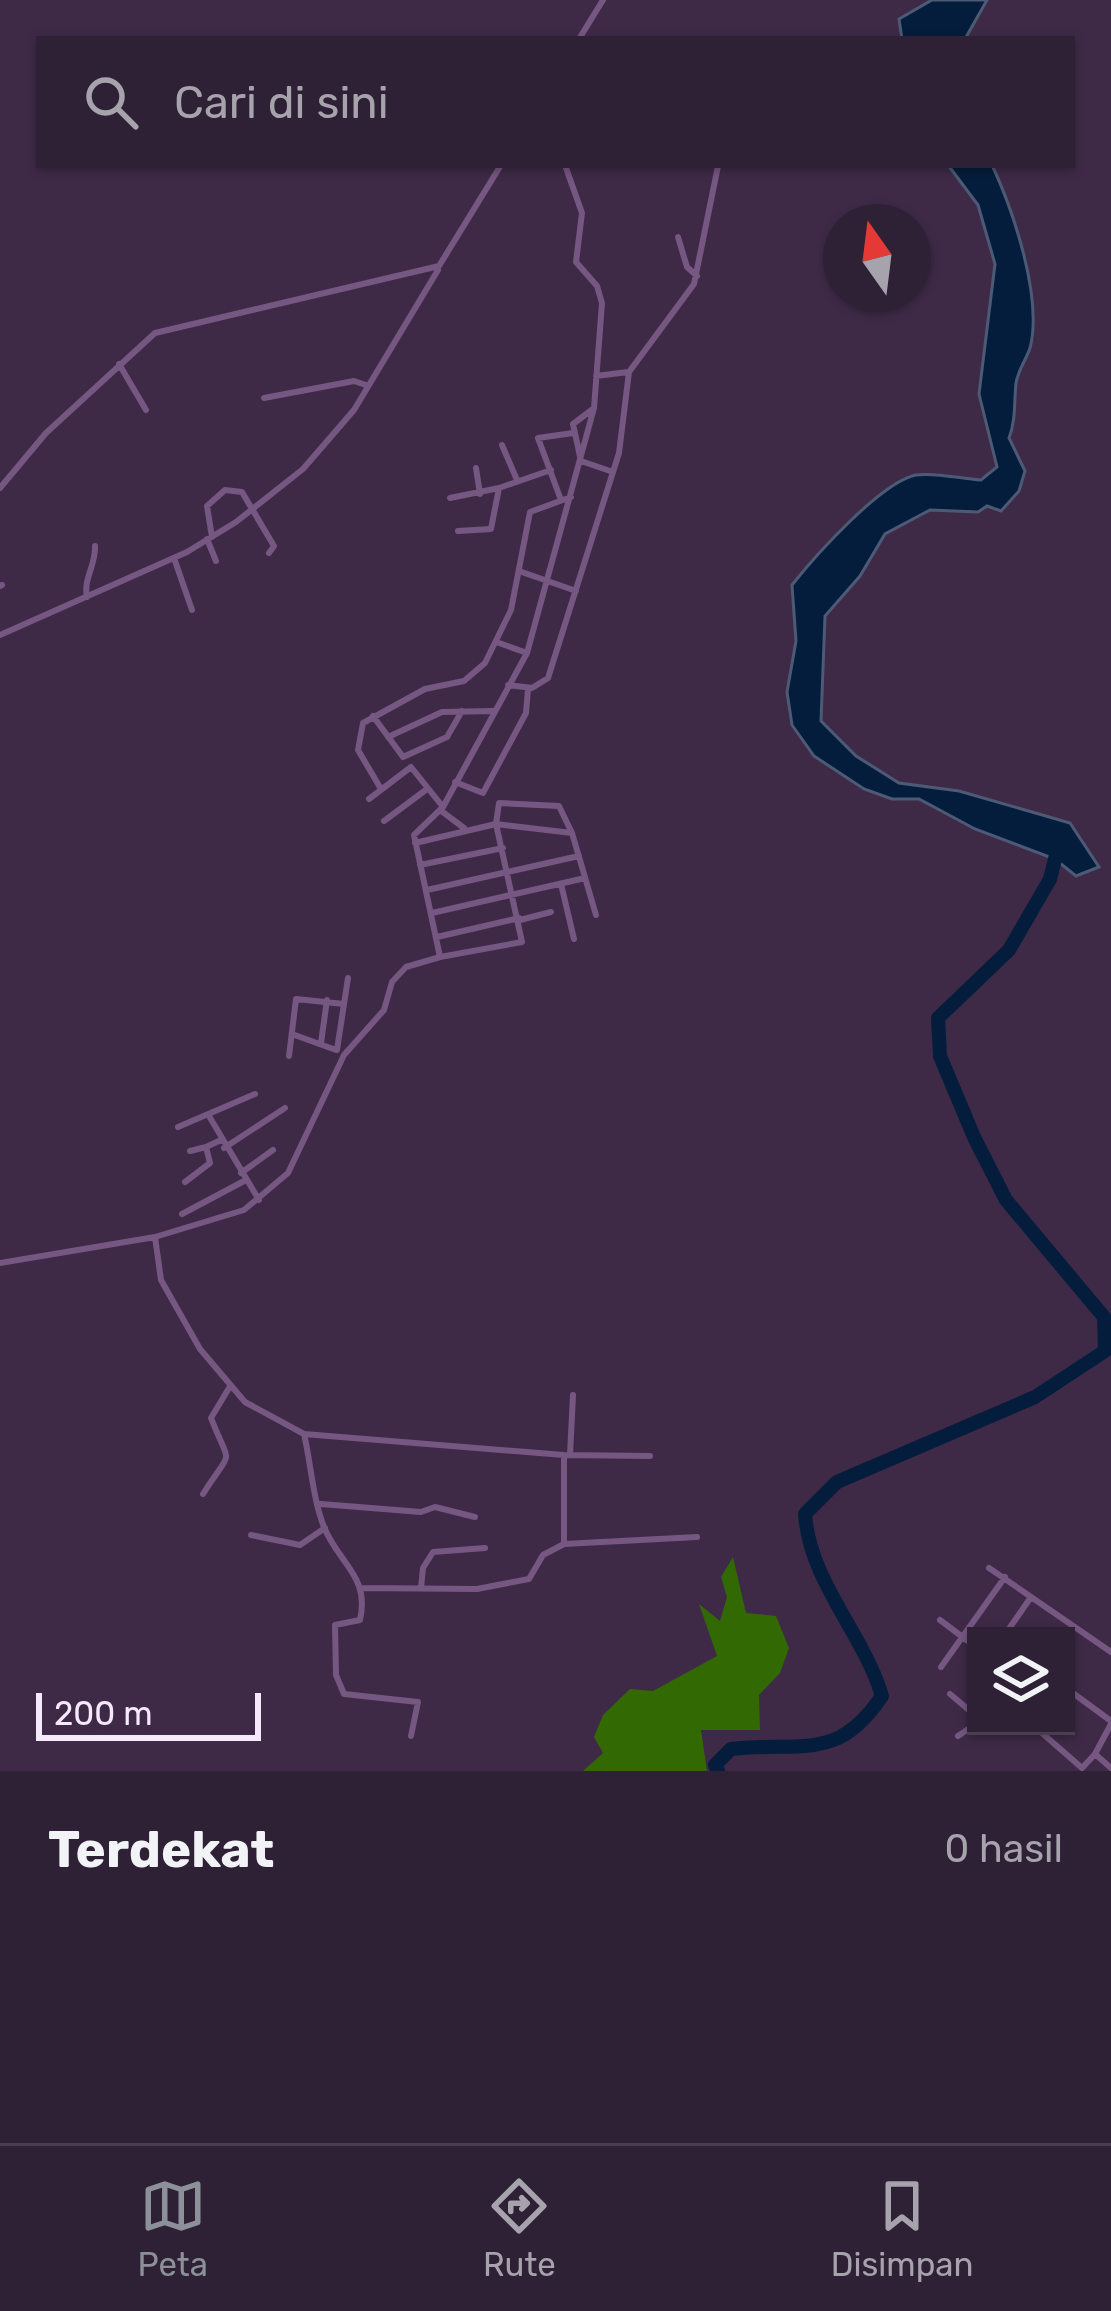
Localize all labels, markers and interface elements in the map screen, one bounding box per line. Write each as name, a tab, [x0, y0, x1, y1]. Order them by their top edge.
search box	[36, 36, 1075, 168]
icon: search	[78, 69, 144, 135]
text: Cari di sini	[174, 76, 389, 129]
north arrow	[823, 204, 931, 312]
map controls	[967, 1627, 1075, 1735]
button: layers	[967, 1627, 1075, 1735]
scale bar	[36, 1687, 261, 1740]
text: 200 m	[54, 1694, 153, 1733]
text: Terdekat	[48, 1819, 274, 1880]
text: 0 hasil	[945, 1826, 1063, 1872]
tab: Peta	[137, 2173, 208, 2284]
tab: Rute	[483, 2173, 556, 2284]
tab: Disimpan	[831, 2173, 974, 2284]

